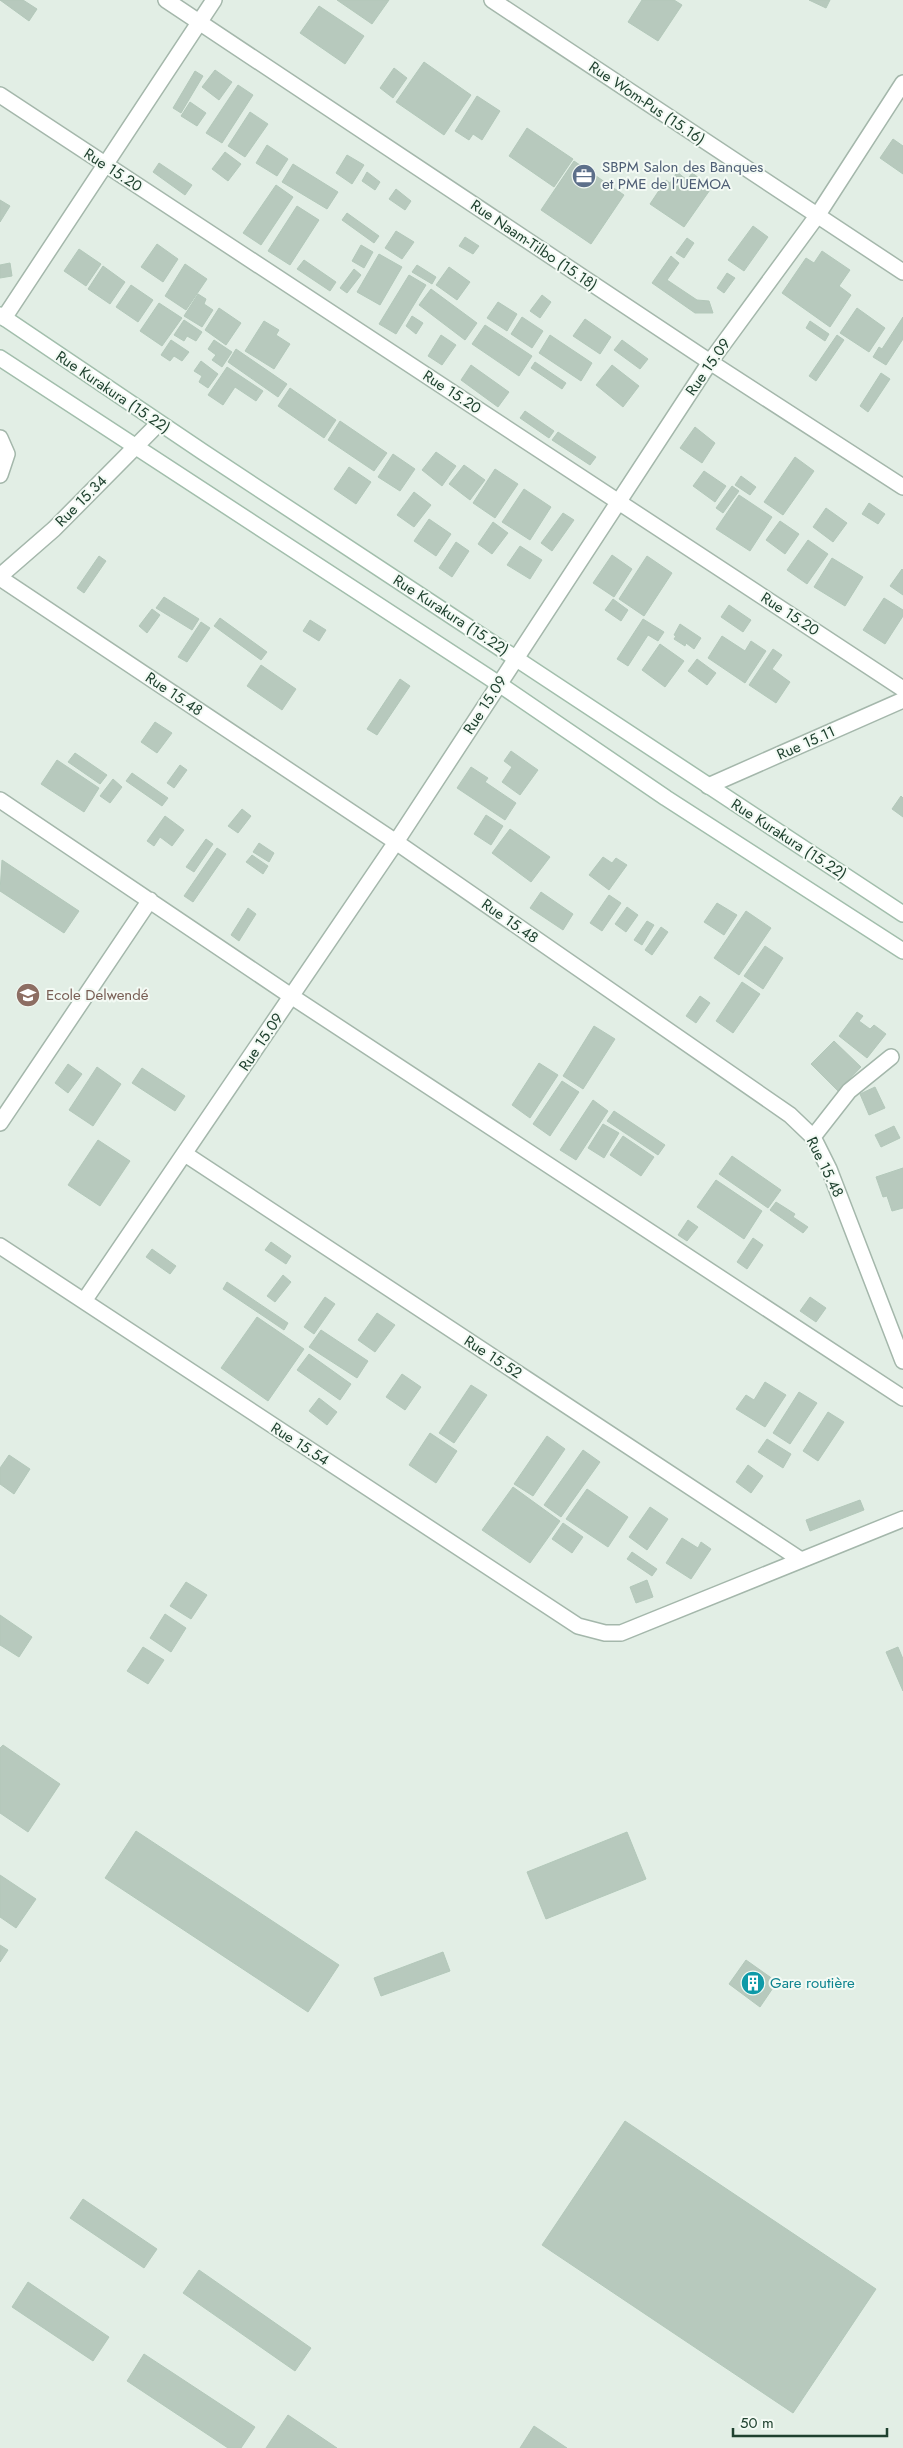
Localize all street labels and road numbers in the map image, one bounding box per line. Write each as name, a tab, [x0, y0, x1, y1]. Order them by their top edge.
street label: Rue Wom-Pus (15.16)	[585, 56, 709, 150]
street label: Rue 15.20	[79, 143, 147, 197]
street label: Rue Naam-Tilbo (15.18)	[466, 194, 602, 296]
street label: Rue 15.09	[680, 334, 736, 400]
street label: Rue Kurakura (15.22)	[51, 345, 175, 439]
street label: Rue 15.20	[418, 365, 486, 419]
street label: Rue 15.34	[50, 470, 112, 532]
street label: Rue Kurakura (15.22)	[389, 569, 513, 661]
street label: Rue 15.20	[756, 587, 824, 641]
street label: Rue 15.48	[141, 667, 207, 721]
street label: Rue 15.09	[458, 671, 512, 739]
street label: Rue 15.11	[773, 720, 839, 766]
street label: Rue Kurakura (15.22)	[727, 793, 851, 885]
street label: Rue 15.48	[477, 893, 543, 949]
street label: Rue 15.09	[233, 1009, 289, 1075]
street label: Rue 15.48	[801, 1133, 849, 1201]
street label: Rue 15.52	[460, 1330, 526, 1384]
street label: Rue 15.54	[267, 1417, 334, 1471]

